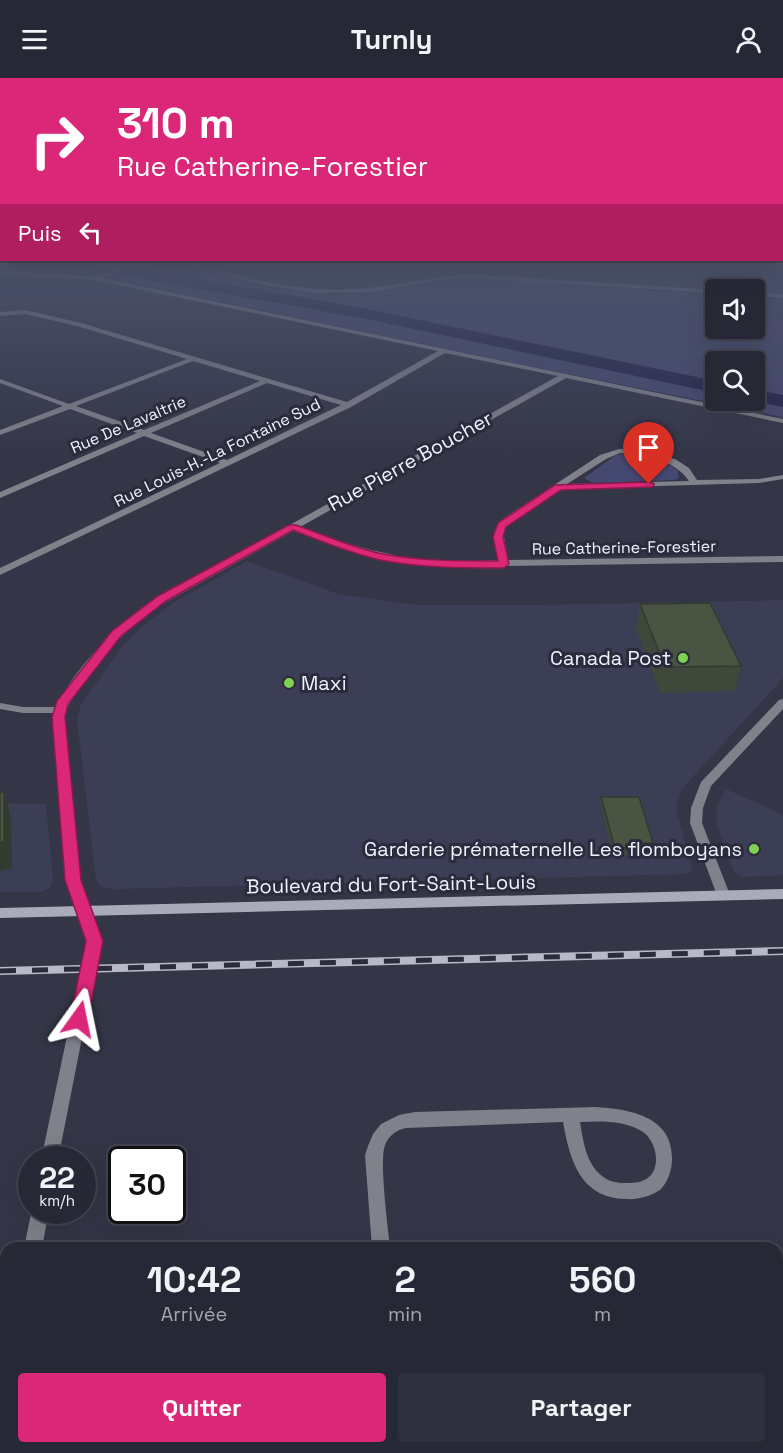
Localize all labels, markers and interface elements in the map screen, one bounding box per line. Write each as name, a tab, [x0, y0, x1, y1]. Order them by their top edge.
text: Turnly	[351, 22, 432, 57]
icon: menu	[18, 23, 51, 56]
icon: person	[732, 23, 765, 56]
text: 310 m	[117, 97, 235, 150]
icon: right	[18, 102, 96, 180]
text: Rue Catherine-Forestier	[117, 149, 428, 184]
icon: left	[74, 216, 107, 249]
text: Puis	[18, 219, 62, 247]
map controls	[705, 279, 765, 411]
button: sound	[705, 279, 765, 339]
button: search	[705, 351, 765, 411]
street label: Rue De Lavaltrie	[67, 391, 189, 458]
street label: Rue Louis-H.-La Fontaine Sud	[111, 393, 324, 512]
street label: Rue Pierre Boucher	[323, 405, 497, 517]
pin	[623, 422, 674, 484]
icon: arrive	[632, 431, 665, 464]
street label: Rue Catherine-Forestier	[532, 535, 716, 560]
place label: Canada Post	[550, 645, 671, 671]
marker: Canada Post	[676, 651, 690, 665]
place label: Maxi	[301, 670, 347, 696]
marker: Maxi	[282, 676, 296, 690]
place label: Garderie prématernelle Les flomboyans	[364, 836, 742, 862]
marker: Garderie prématernelle Les flomboyans	[747, 842, 761, 856]
street label: Boulevard du Fort-Saint-Louis	[246, 868, 536, 900]
position arrow	[47, 987, 111, 1051]
speed limit sign: 30	[108, 1146, 186, 1224]
text: 22	[39, 1158, 75, 1197]
text: km/h	[39, 1191, 75, 1210]
text: 10:42	[147, 1257, 241, 1303]
text: 2	[395, 1257, 416, 1303]
text: 560	[569, 1257, 636, 1303]
text: Arrivée	[161, 1301, 227, 1327]
text: min	[388, 1301, 422, 1327]
text: m	[594, 1301, 611, 1327]
button: Quitter	[18, 1373, 386, 1442]
button: Partager	[398, 1373, 765, 1442]

